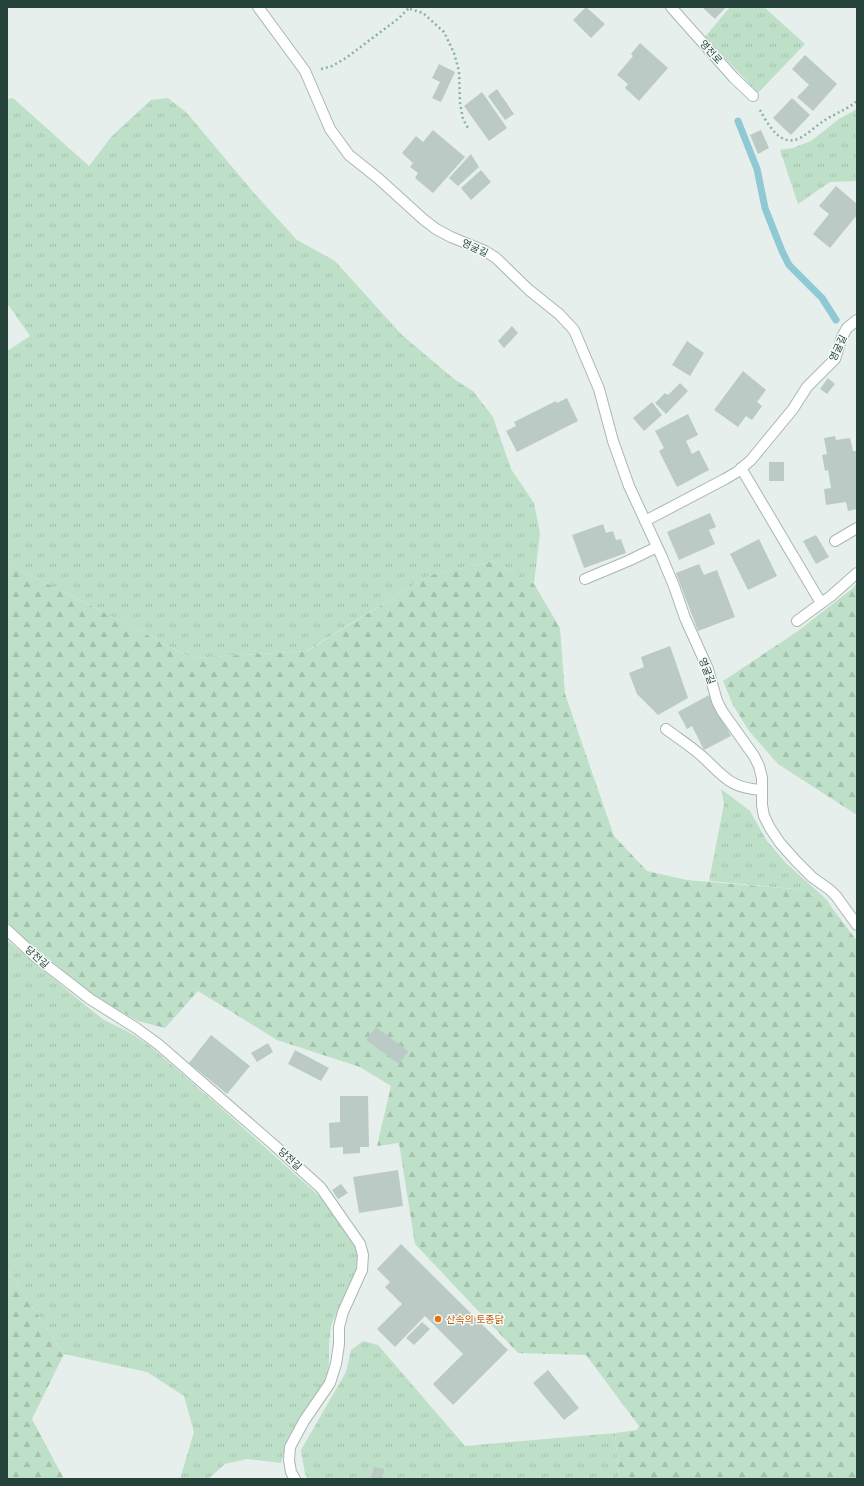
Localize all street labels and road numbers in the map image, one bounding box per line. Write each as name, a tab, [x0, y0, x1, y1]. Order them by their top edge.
street label: 영전로	[698, 38, 724, 66]
street label: 영굴길	[460, 237, 490, 259]
street label: 영굴길	[827, 333, 849, 363]
street label: 영굴길	[697, 656, 717, 686]
street label: 당전길	[23, 944, 51, 970]
street label: 당전길	[276, 1146, 304, 1172]

